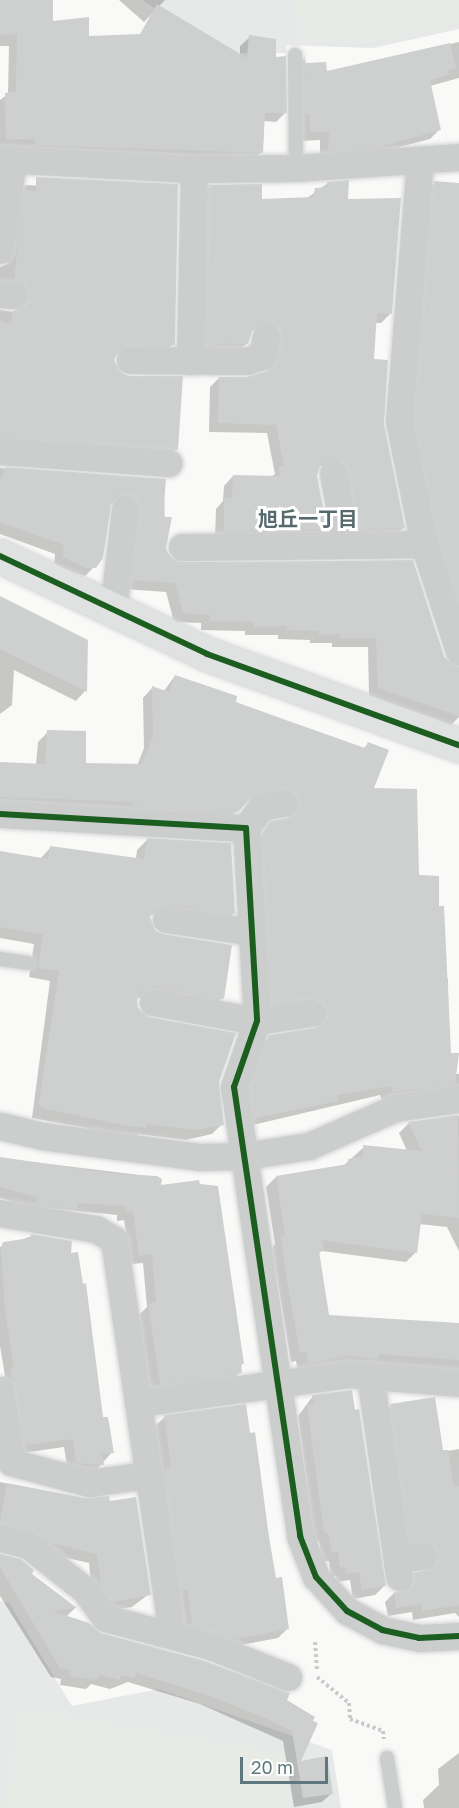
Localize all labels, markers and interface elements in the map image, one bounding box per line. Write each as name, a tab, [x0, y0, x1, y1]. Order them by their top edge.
district label: 旭丘一丁目	[258, 506, 358, 530]
scale bar	[243, 1745, 332, 1783]
text: 20 m	[251, 1756, 293, 1778]

